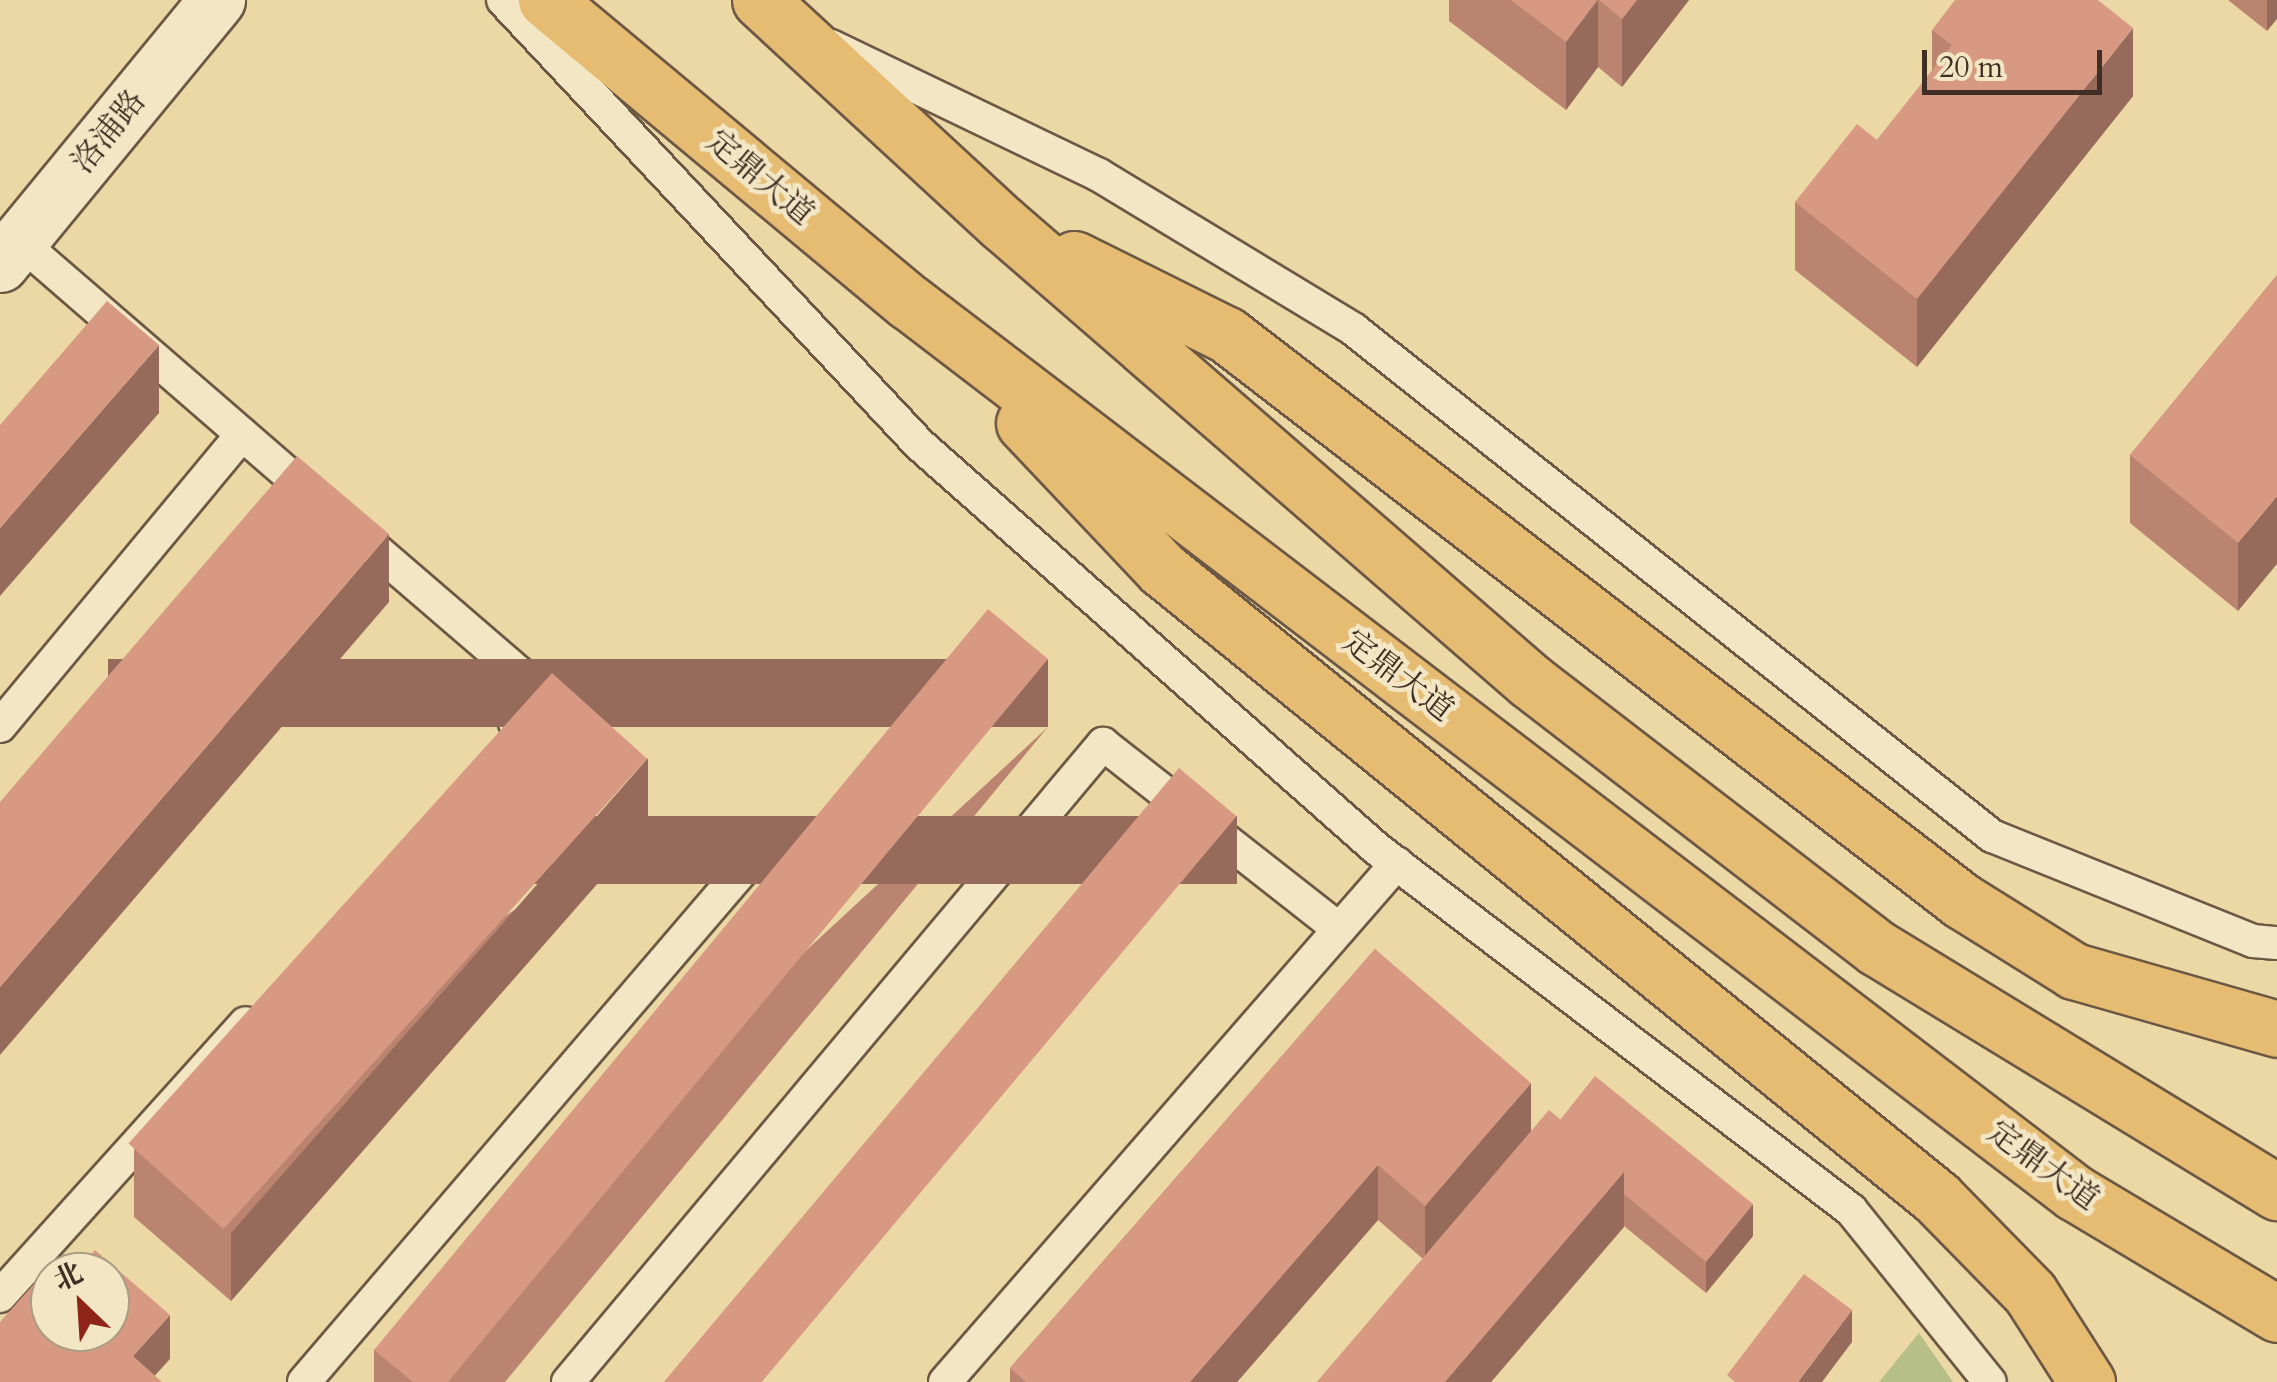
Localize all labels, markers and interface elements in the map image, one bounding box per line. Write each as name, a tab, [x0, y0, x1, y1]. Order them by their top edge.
scale bar	[1927, 30, 2107, 92]
text: 20 m	[1939, 47, 2003, 88]
street label: 洛浦路	[64, 83, 154, 181]
street label: 定鼎大道	[699, 122, 821, 234]
street label: 定鼎大道	[1335, 622, 1461, 730]
street label: 定鼎大道	[1980, 1113, 2106, 1219]
north arrow	[30, 1252, 130, 1352]
text: 北	[47, 1253, 89, 1300]

